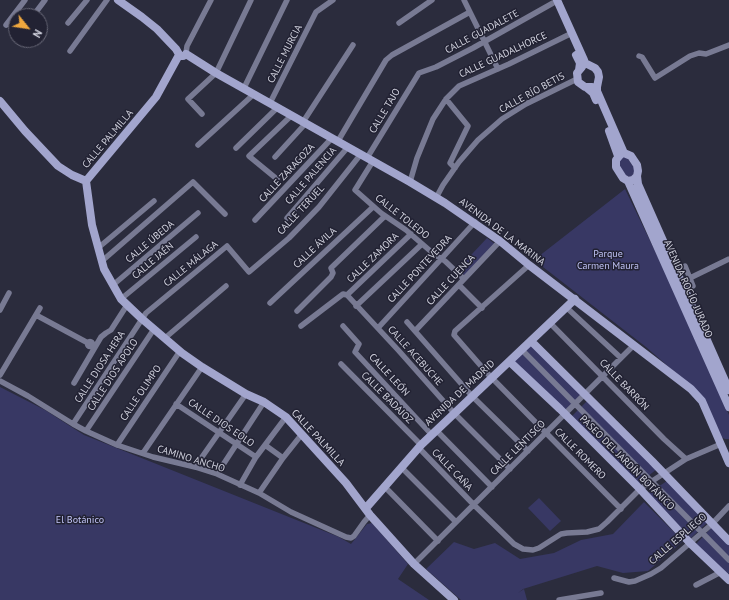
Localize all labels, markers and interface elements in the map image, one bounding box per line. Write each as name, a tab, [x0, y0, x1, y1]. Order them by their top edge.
north arrow	[8, 8, 48, 48]
street label: CALLE GUADALETE	[443, 8, 521, 56]
street label: CALLE MURCIA	[265, 23, 305, 85]
text: N	[30, 27, 45, 40]
street label: CALLE GUADALHORCE	[457, 29, 549, 81]
street label: CALLE RÍO BETIS	[497, 70, 567, 116]
street label: CALLE TAJO	[367, 86, 403, 136]
street label: CALLE PALMILLA	[80, 107, 136, 171]
street label: CALLE ZARAGOZA	[257, 141, 317, 205]
street label: CALLE PALENCIA	[283, 145, 339, 207]
street label: CALLE TERUEL	[275, 183, 327, 237]
street label: CALLE TOLEDO	[373, 192, 431, 242]
street label: AVENIDA DE LA MARINA	[457, 196, 547, 268]
street label: CALLE ÚBEDA	[123, 218, 177, 266]
street label: CALLE ÁVILA	[291, 225, 339, 271]
street label: CALLE ZAMORA	[345, 230, 401, 286]
street label: CALLE PONTEVEDRA	[385, 232, 455, 306]
street label: AVENIDA ROCÍO JURADO	[661, 238, 715, 340]
street label: CALLE MÁLAGA	[161, 239, 221, 289]
street label: CALLE JAÉN	[130, 240, 176, 282]
park label: Parque Carmen Maura	[577, 248, 639, 272]
street label: CALLE CUENCA	[424, 252, 478, 308]
street label: CALLE ACEBUCHE	[385, 324, 445, 388]
street label: CALLE DIOSA HERA	[72, 329, 128, 405]
street label: CALLE DIOS APOLO	[85, 337, 141, 413]
street label: CALLE LEÓN	[366, 351, 412, 399]
street label: CALLE BARRÓN	[597, 357, 651, 413]
street label: AVENIDA DE MADRID	[423, 358, 497, 428]
street label: CALLE OLIMPO	[118, 363, 164, 423]
street label: CALLE BADAJOZ	[359, 370, 415, 426]
street label: CALLE DIOS EOLO	[186, 396, 256, 450]
street label: CALLE PALMILLA	[289, 407, 347, 469]
street label: PASEO DEL JARDÍN BOTÁNICO	[577, 413, 677, 513]
street label: CALLE LENTISCO	[488, 418, 548, 478]
street label: CALLE ROMERO	[552, 426, 608, 482]
street label: CAMINO ANCHO	[156, 443, 226, 475]
street label: CALLE CAÑA	[429, 447, 475, 493]
street label: CALLE ESPLIEGO	[647, 511, 709, 567]
park label: El Botánico	[56, 514, 104, 526]

